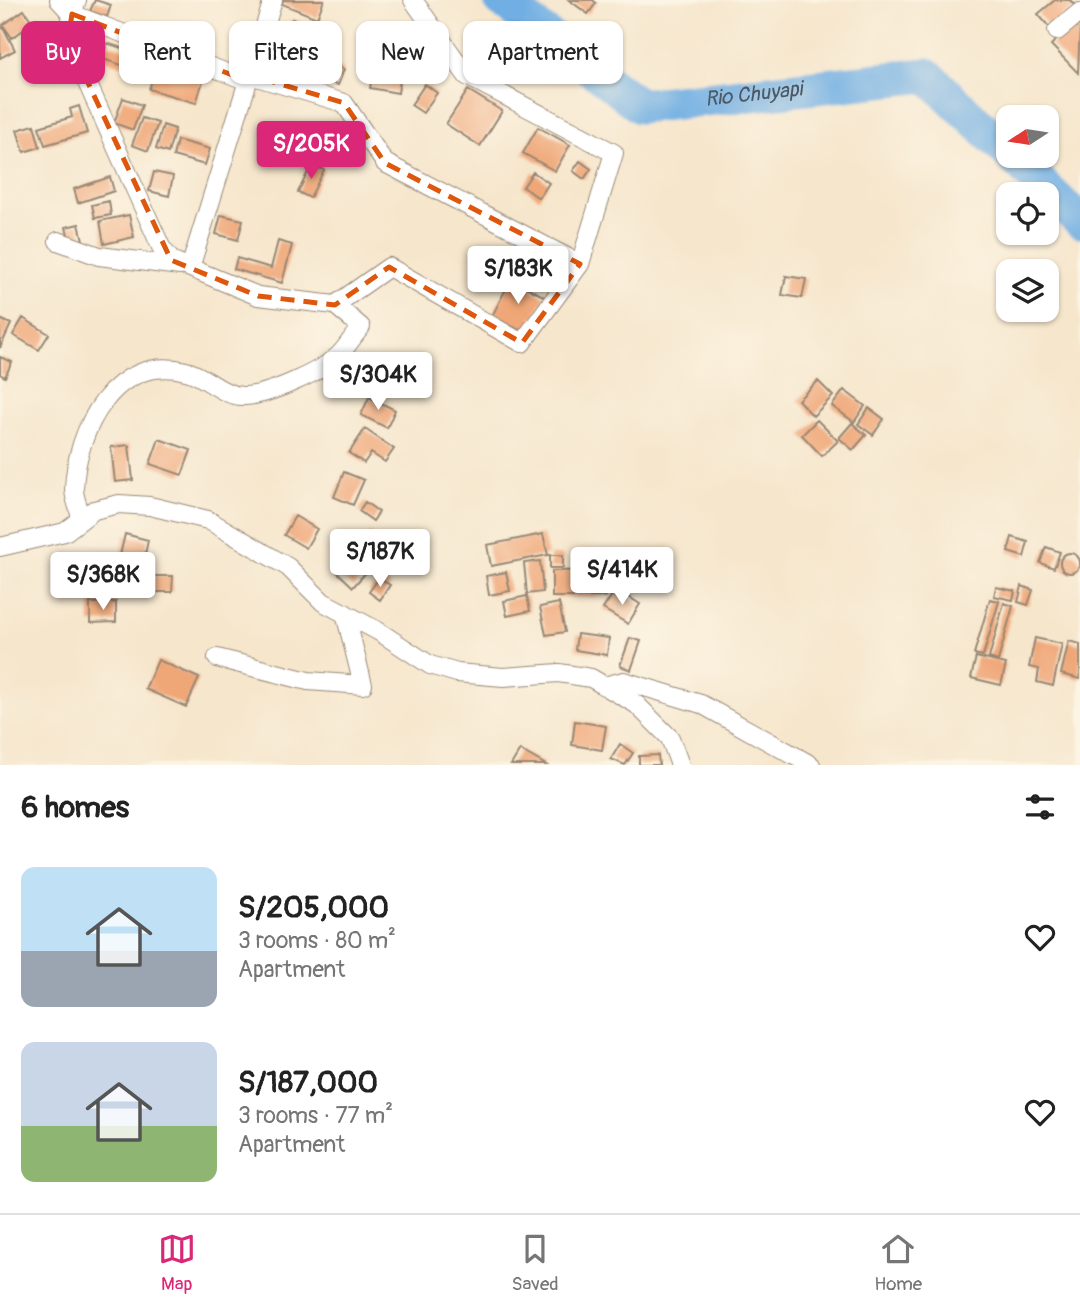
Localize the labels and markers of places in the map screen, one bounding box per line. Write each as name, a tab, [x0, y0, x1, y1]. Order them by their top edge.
pin: S/205K	[254, 122, 368, 181]
pin: S/183K	[461, 246, 575, 306]
pin: S/304K	[321, 352, 435, 412]
pin: S/187K	[323, 530, 437, 589]
pin: S/414K	[565, 548, 679, 607]
pin: S/368K	[46, 552, 160, 612]

